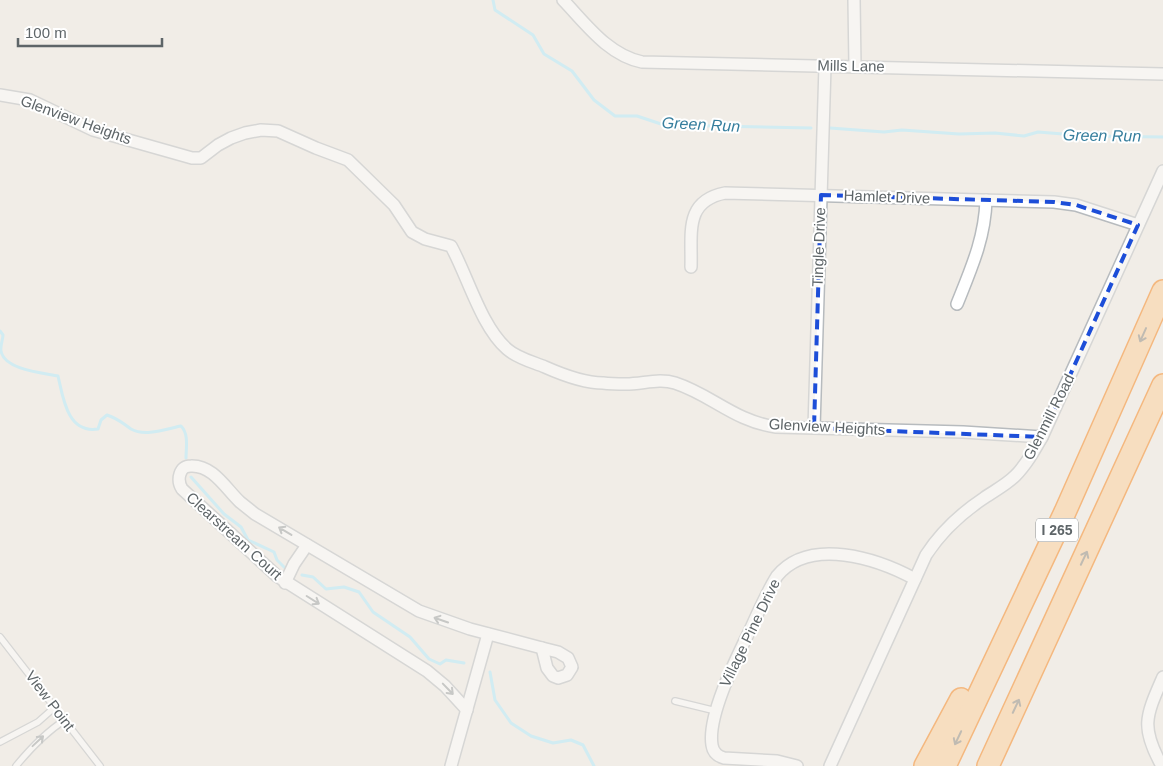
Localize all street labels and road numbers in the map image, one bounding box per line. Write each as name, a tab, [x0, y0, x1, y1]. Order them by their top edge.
street label: Mills Lane	[817, 56, 885, 75]
street label: Glenview Heights	[18, 92, 134, 147]
street label: Hamlet Drive	[843, 186, 931, 207]
street label: Tingle Drive	[809, 207, 828, 287]
street label: Glenmill Road	[1020, 371, 1078, 463]
street label: Glenview Heights	[768, 415, 886, 438]
street label: Clearstream Court	[183, 488, 286, 583]
road number: I 265	[1036, 518, 1078, 542]
street label: Village Pine Drive	[716, 576, 783, 690]
street label: View Point	[22, 667, 79, 735]

